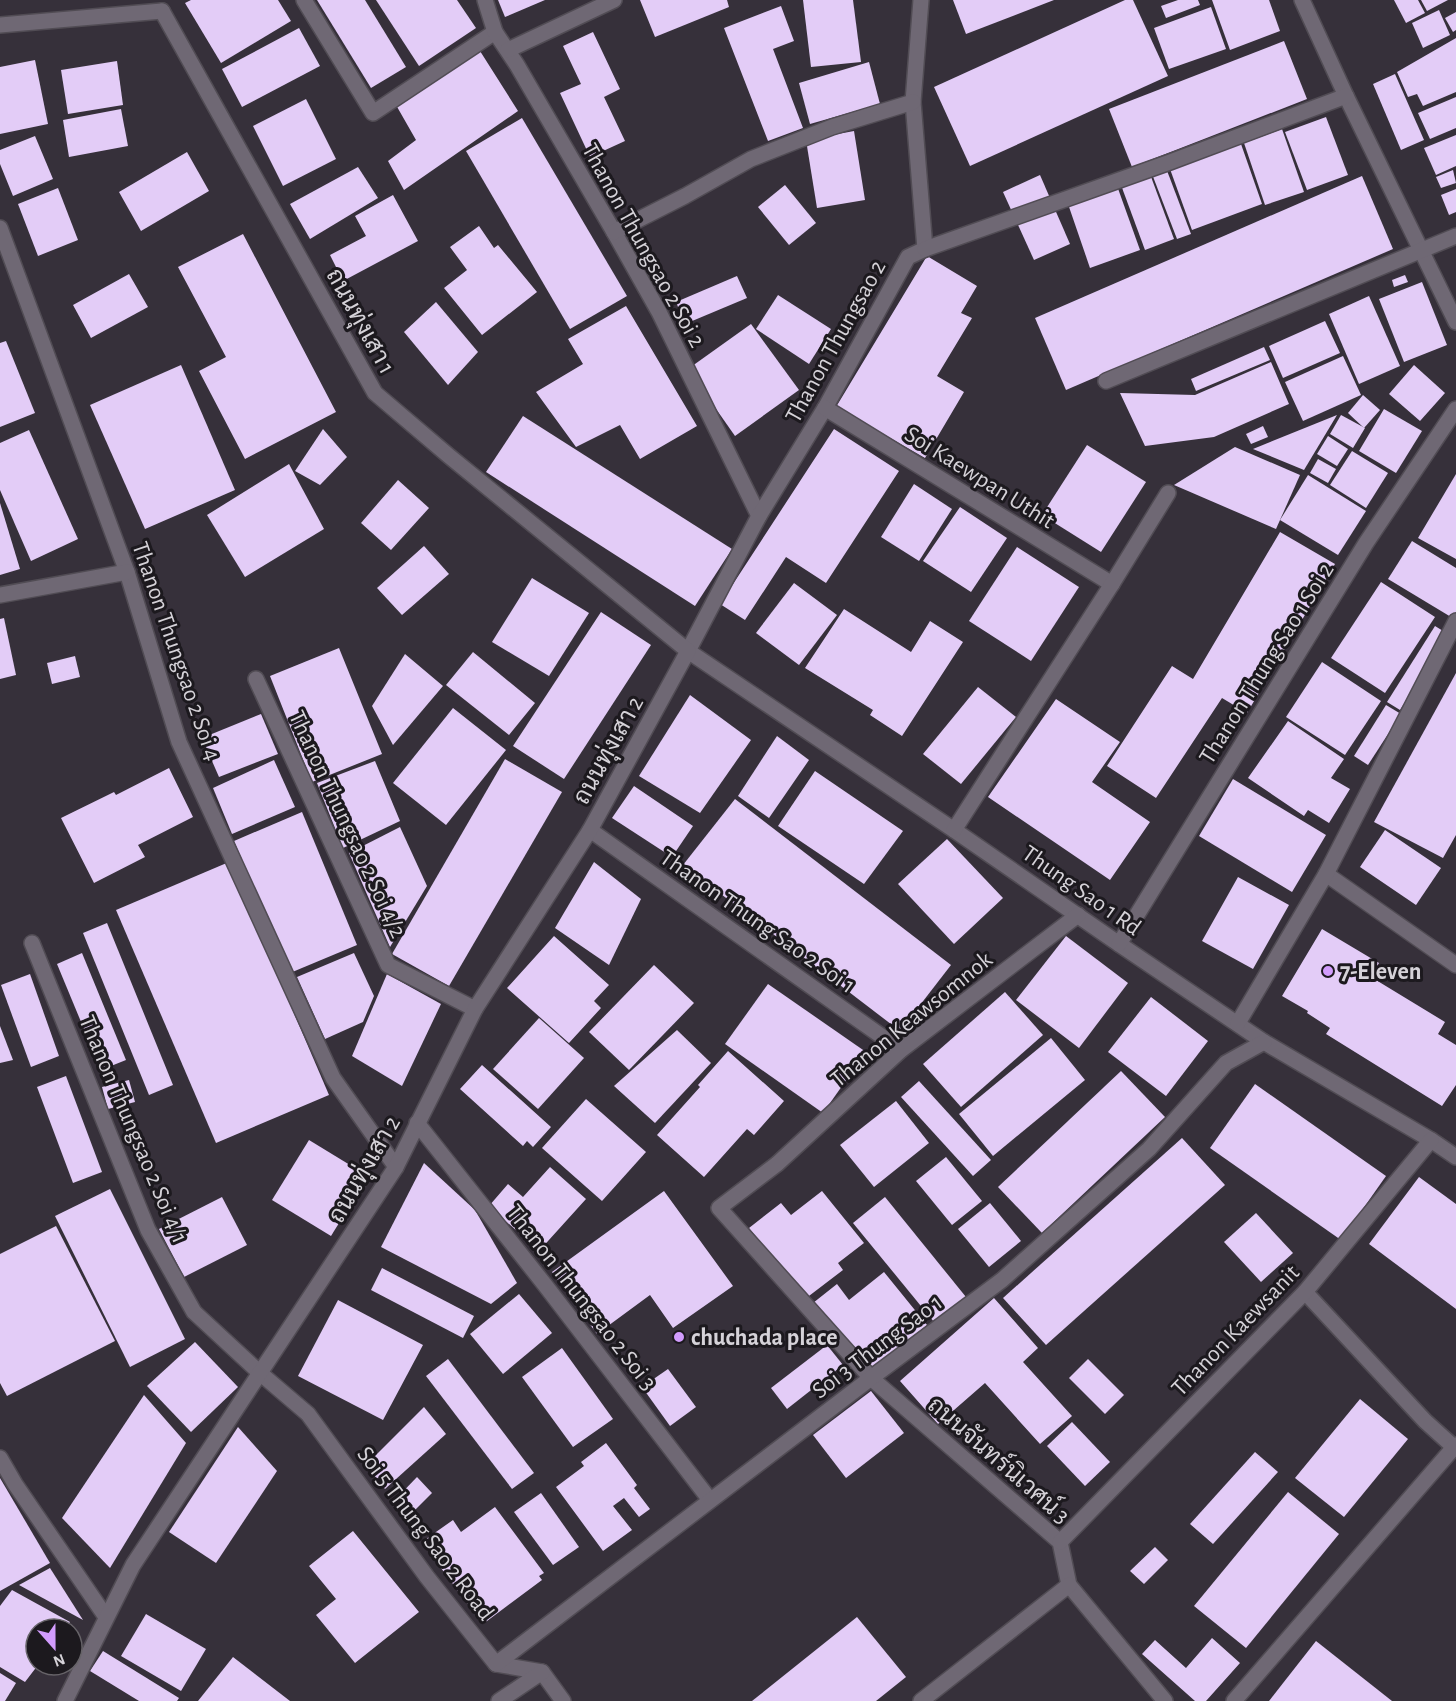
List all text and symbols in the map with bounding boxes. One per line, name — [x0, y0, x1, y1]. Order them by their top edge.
street label: Thanon Thungsao 2 Soi 2 — [577, 139, 709, 352]
street label: Thanon Thungsao 2 — [781, 256, 890, 427]
street label: ถนนทุ่งเสา 1 — [319, 263, 401, 380]
street label: Soi Kaewpan Uthit — [900, 422, 1059, 534]
street label: Thanon Thungsao 2 Soi 4 — [127, 539, 225, 764]
street label: Thanon Thung Sao 1 Soi 2 — [1195, 559, 1339, 768]
street label: ถนนทุ่งเสา 2 — [567, 691, 651, 810]
street label: Thanon Thungsao 2 Soi 4/2 — [284, 707, 410, 942]
street label: Thung Sao 1 Rd — [1018, 841, 1145, 940]
street label: Thanon Thung Sao 2 Soi 1 — [655, 845, 859, 998]
street label: Thanon Keawsomnok — [826, 947, 997, 1092]
place label: 7-Eleven — [1340, 960, 1421, 984]
marker: 7-Eleven — [1321, 964, 1335, 978]
street label: Thanon Thungsao 2 Soi 4/1 — [74, 1012, 192, 1247]
street label: ถนนทุ่งเสา 2 — [322, 1110, 408, 1229]
street label: Thanon Thungsao 2 Soi 3 — [502, 1200, 661, 1395]
street label: Thanon Kaewsanit — [1167, 1260, 1304, 1401]
street label: Soi 3 Thung Sao 1 — [808, 1290, 947, 1403]
place label: chuchada place — [691, 1326, 838, 1350]
marker: chuchada place — [672, 1330, 686, 1344]
street label: ถนนจันทร์นิเวศน์ 3 — [923, 1389, 1077, 1529]
street label: Soi 5 Thung Sao 2 Road — [352, 1442, 498, 1625]
north arrow — [24, 1617, 84, 1677]
text: N — [51, 1651, 67, 1670]

